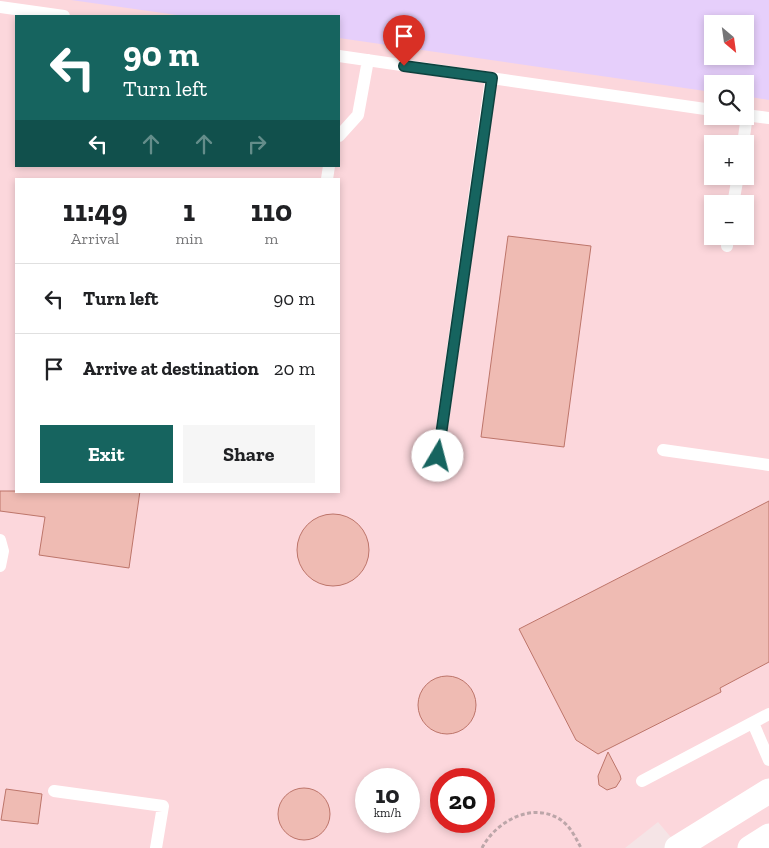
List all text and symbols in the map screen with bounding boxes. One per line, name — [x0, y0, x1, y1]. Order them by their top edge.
pin — [383, 15, 425, 66]
north arrow — [704, 15, 754, 65]
map controls — [704, 15, 754, 245]
icon: arrive — [390, 22, 418, 50]
text: 90 m — [123, 33, 199, 75]
icon: left — [40, 35, 105, 100]
text: Turn left — [123, 75, 207, 102]
button: search — [704, 75, 754, 125]
icon: left — [84, 130, 112, 158]
icon: ahead — [137, 130, 165, 158]
icon: ahead — [190, 130, 218, 158]
icon: right — [243, 130, 271, 158]
button: + — [704, 135, 754, 185]
text: 11:49 — [63, 193, 128, 229]
text: 1 — [183, 193, 195, 229]
text: 110 — [251, 193, 292, 229]
button: − — [704, 195, 754, 245]
text: Arrival — [71, 229, 119, 248]
text: min — [175, 229, 203, 248]
text: m — [265, 229, 278, 248]
icon: left — [40, 285, 68, 313]
text: Turn left — [83, 287, 158, 310]
text: 90 m — [273, 287, 315, 310]
icon: arrive — [40, 355, 68, 383]
text: Arrive at destination — [83, 357, 259, 380]
text: 20 m — [274, 357, 315, 380]
button: Exit — [40, 425, 173, 483]
button: Share — [183, 425, 315, 483]
position arrow — [411, 429, 463, 481]
speed limit sign: 20 — [430, 768, 495, 833]
text: 10 — [375, 779, 400, 809]
text: km/h — [374, 806, 401, 820]

